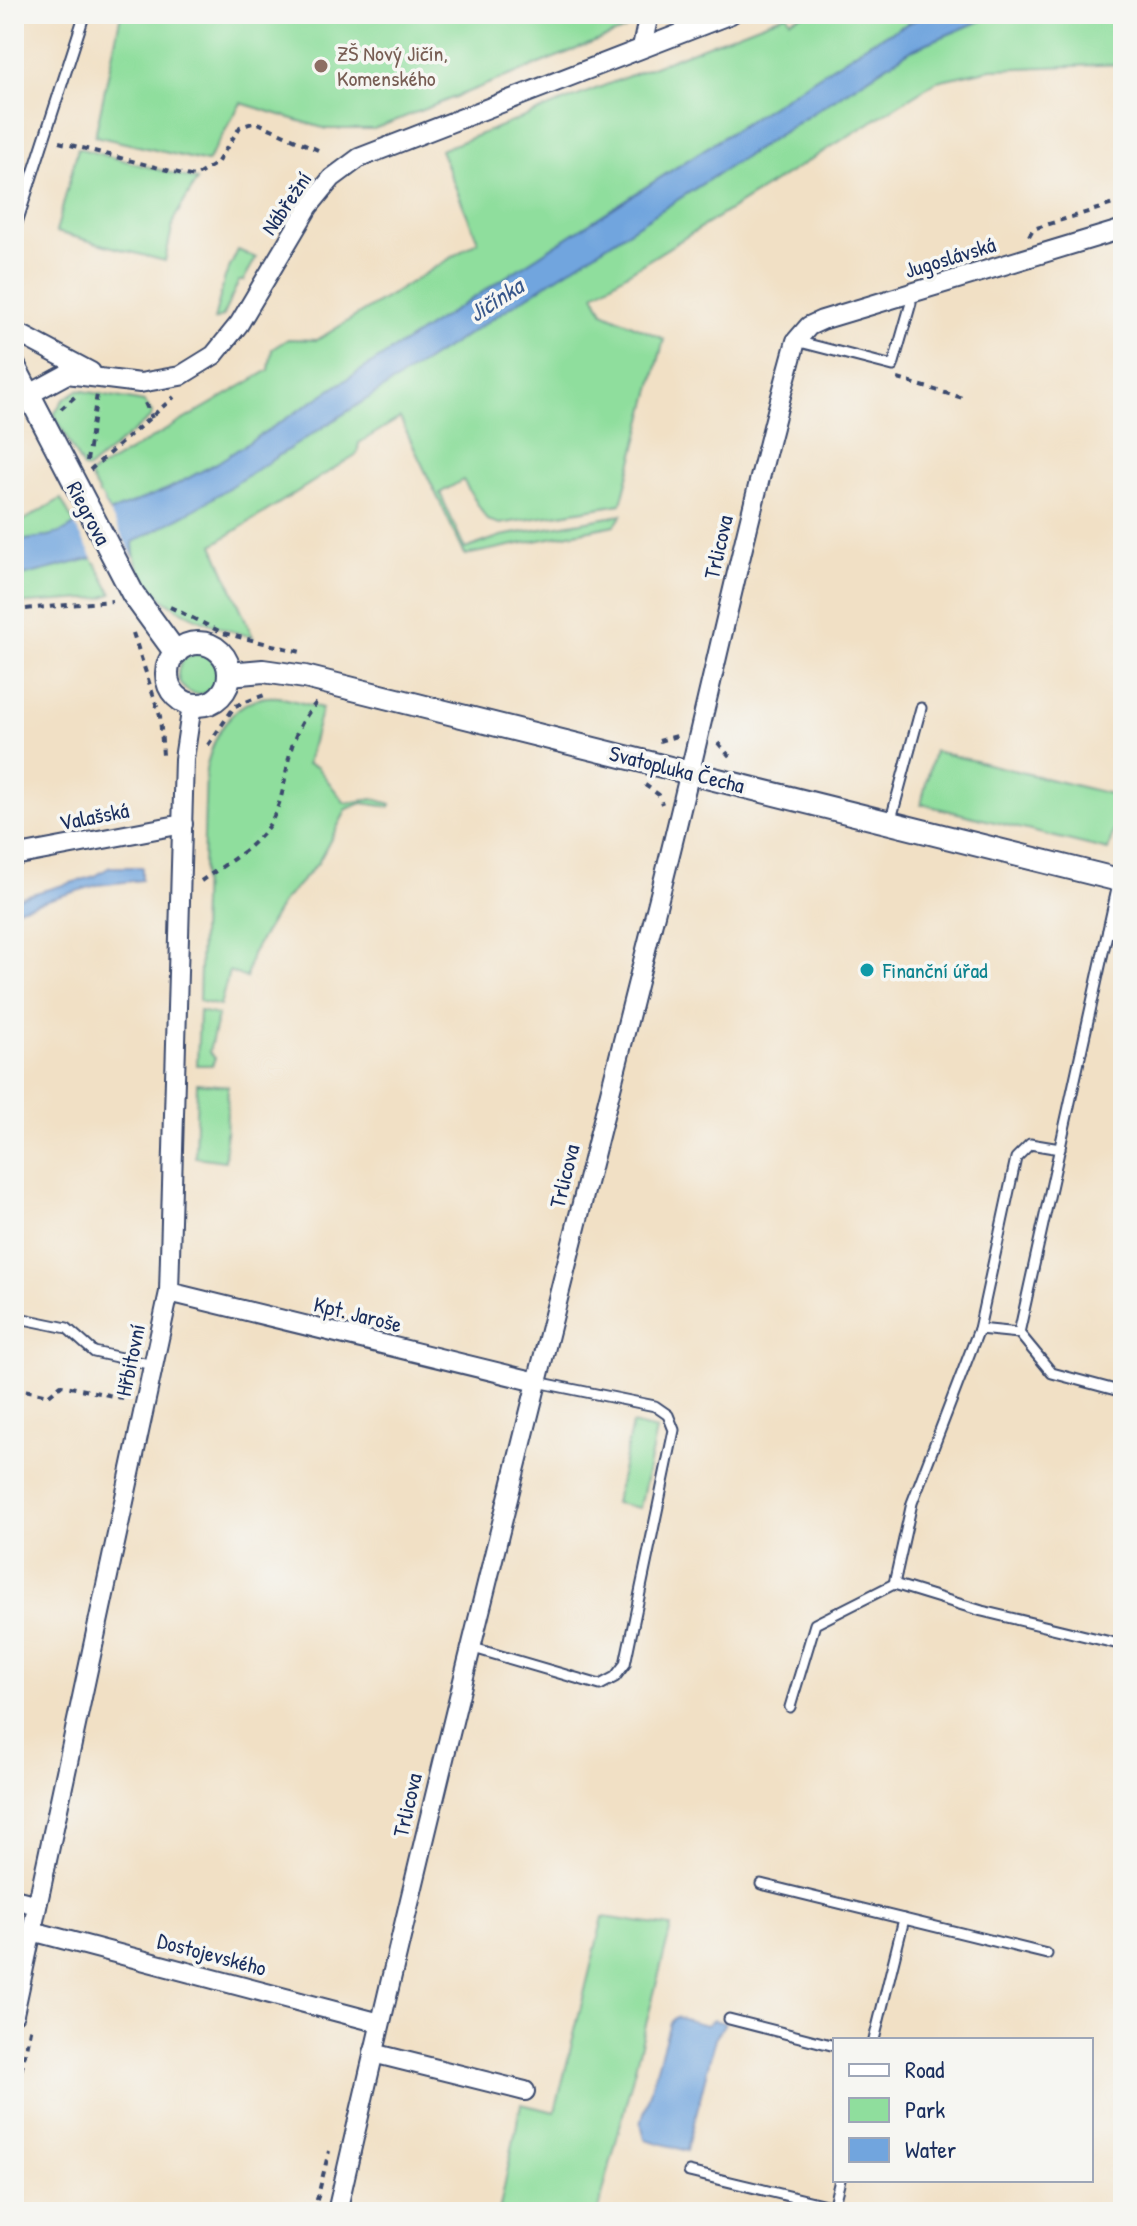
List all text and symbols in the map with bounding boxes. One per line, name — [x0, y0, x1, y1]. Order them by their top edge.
place label: ZŠ Nový Jičín, Komenského — [337, 38, 448, 93]
marker: ZŠ Nový Jičín, Komenského — [312, 57, 330, 75]
street label: Nábřežní — [254, 165, 318, 241]
street label: Jugoslávská — [901, 229, 999, 285]
water label: Jičínka — [462, 268, 531, 329]
street label: Riegrova — [60, 476, 118, 550]
street label: Trlicova — [696, 512, 740, 582]
street label: Svatopluka Čecha — [606, 738, 748, 800]
street label: Valašská — [57, 795, 132, 837]
place label: Finanční úřad — [882, 955, 988, 985]
marker: Finanční úřad — [858, 961, 876, 979]
street label: Trlicova — [542, 1141, 586, 1211]
street label: Kpt. Jaroše — [311, 1289, 405, 1339]
street label: Hřbitovní — [108, 1321, 152, 1399]
street label: Trlicova — [385, 1770, 429, 1840]
street label: Dostojevského — [154, 1925, 270, 1983]
legend — [833, 2038, 1093, 2182]
text: Road — [905, 2053, 944, 2085]
text: Park — [905, 2093, 945, 2125]
text: Water — [905, 2133, 956, 2165]

